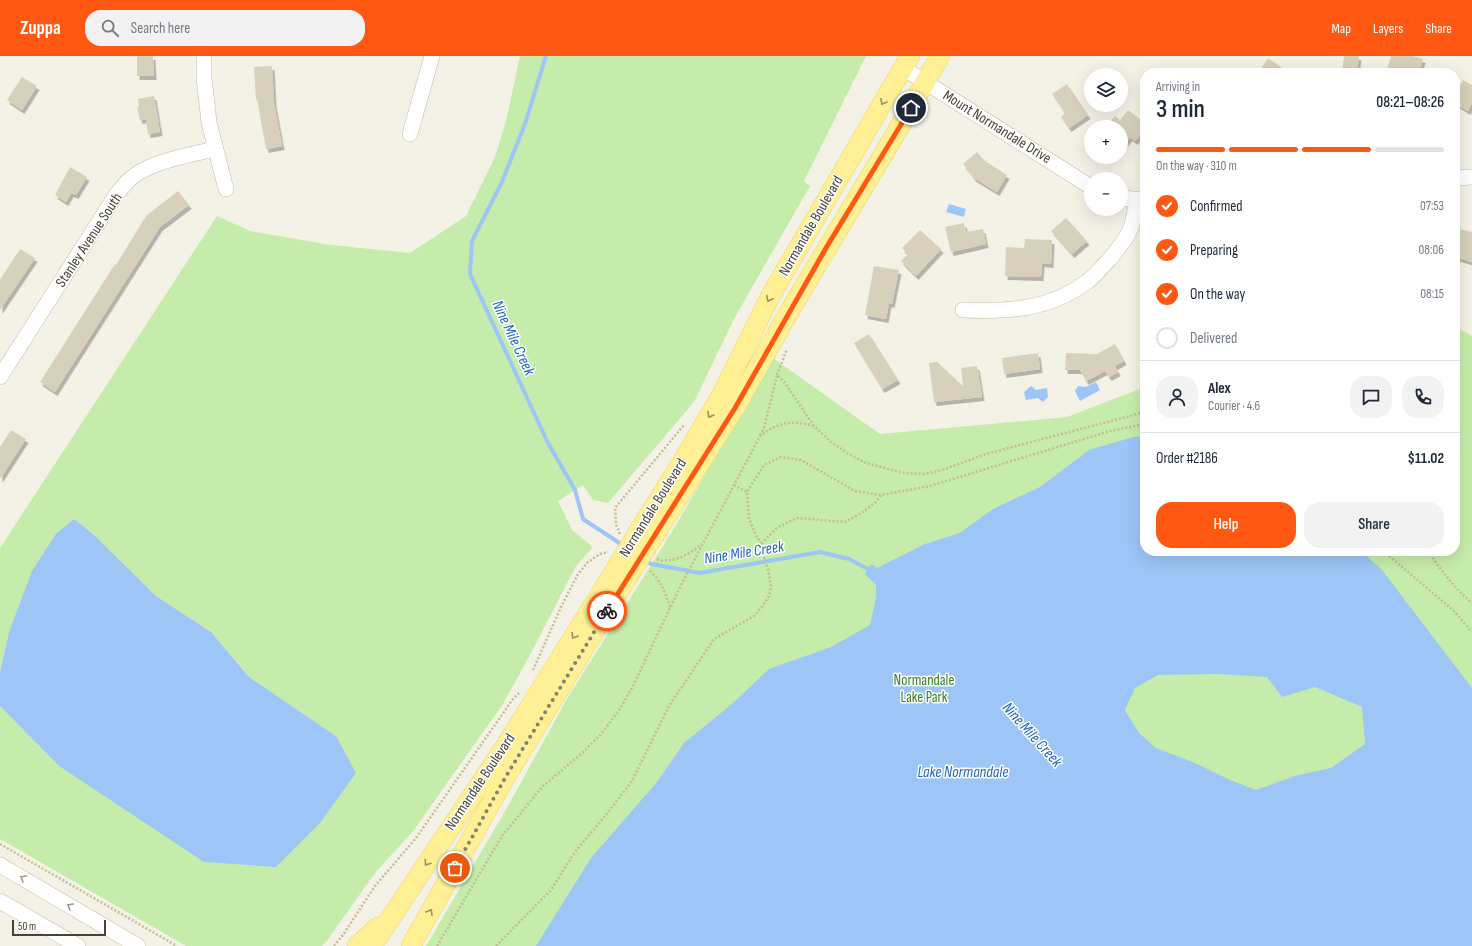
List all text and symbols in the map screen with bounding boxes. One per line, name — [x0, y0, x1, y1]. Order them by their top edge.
search box — [85, 10, 365, 46]
text: Zuppa — [20, 17, 61, 40]
icon: search — [99, 17, 121, 39]
text: Search here — [131, 19, 190, 38]
text: Map — [1331, 20, 1351, 37]
text: Layers — [1373, 20, 1403, 37]
text: Share — [1425, 20, 1452, 37]
map controls — [1084, 68, 1128, 216]
button: layers — [1084, 68, 1128, 112]
text: Arriving in — [1156, 79, 1200, 95]
street label: Mount Normandale Drive — [939, 86, 1055, 168]
pin — [894, 91, 928, 125]
text: 08:21–08:26 — [1376, 93, 1444, 112]
text: 3 min — [1156, 94, 1205, 125]
icon: home — [900, 97, 922, 119]
one-way arrow — [881, 98, 888, 105]
button: + — [1084, 120, 1128, 164]
text: On the way · 310 m — [1156, 158, 1237, 174]
street label: Normandale Boulevard — [775, 172, 847, 280]
button: − — [1084, 172, 1128, 216]
street label: Stanley Avenue South — [51, 189, 127, 291]
icon: check — [1156, 195, 1178, 217]
text: Confirmed — [1190, 197, 1243, 216]
text: 07:53 — [1420, 198, 1444, 214]
icon: check — [1156, 239, 1178, 261]
text: Preparing — [1190, 241, 1238, 260]
text: 08:06 — [1419, 242, 1444, 258]
icon: check — [1156, 283, 1178, 305]
text: On the way — [1190, 285, 1245, 304]
text: 08:15 — [1420, 286, 1444, 302]
one-way arrow — [766, 295, 774, 303]
water label: Nine Mile Creek — [487, 297, 539, 379]
text: Delivered — [1190, 329, 1237, 348]
button: person — [1156, 376, 1198, 418]
button: chat — [1350, 376, 1392, 418]
button: phone — [1402, 376, 1444, 418]
text: Alex — [1208, 379, 1231, 398]
text: Courier · 4.6 — [1208, 398, 1260, 414]
one-way arrow — [707, 411, 714, 418]
text: Order #2186 — [1156, 449, 1218, 468]
text: $11.02 — [1407, 449, 1444, 468]
street label: Normandale Boulevard — [615, 455, 691, 561]
button: Help — [1156, 502, 1296, 548]
button: Share — [1304, 502, 1444, 548]
water label: Nine Mile Creek — [703, 537, 786, 569]
courier — [587, 591, 627, 631]
icon: bike — [596, 600, 618, 622]
one-way arrow — [571, 632, 578, 639]
park label: Normandale Lake Park — [894, 671, 954, 707]
water label: Nine Mile Creek — [998, 699, 1067, 772]
street label: Normandale Boulevard — [441, 730, 519, 834]
water label: Lake Normandale — [918, 763, 1009, 782]
pin — [438, 851, 472, 885]
icon: bag — [444, 857, 466, 879]
one-way arrow — [424, 859, 432, 866]
one-way arrow — [20, 876, 27, 883]
one-way arrow — [67, 903, 74, 910]
one-way arrow — [425, 909, 432, 916]
scale bar — [12, 918, 106, 937]
text: 50 m — [18, 920, 36, 933]

